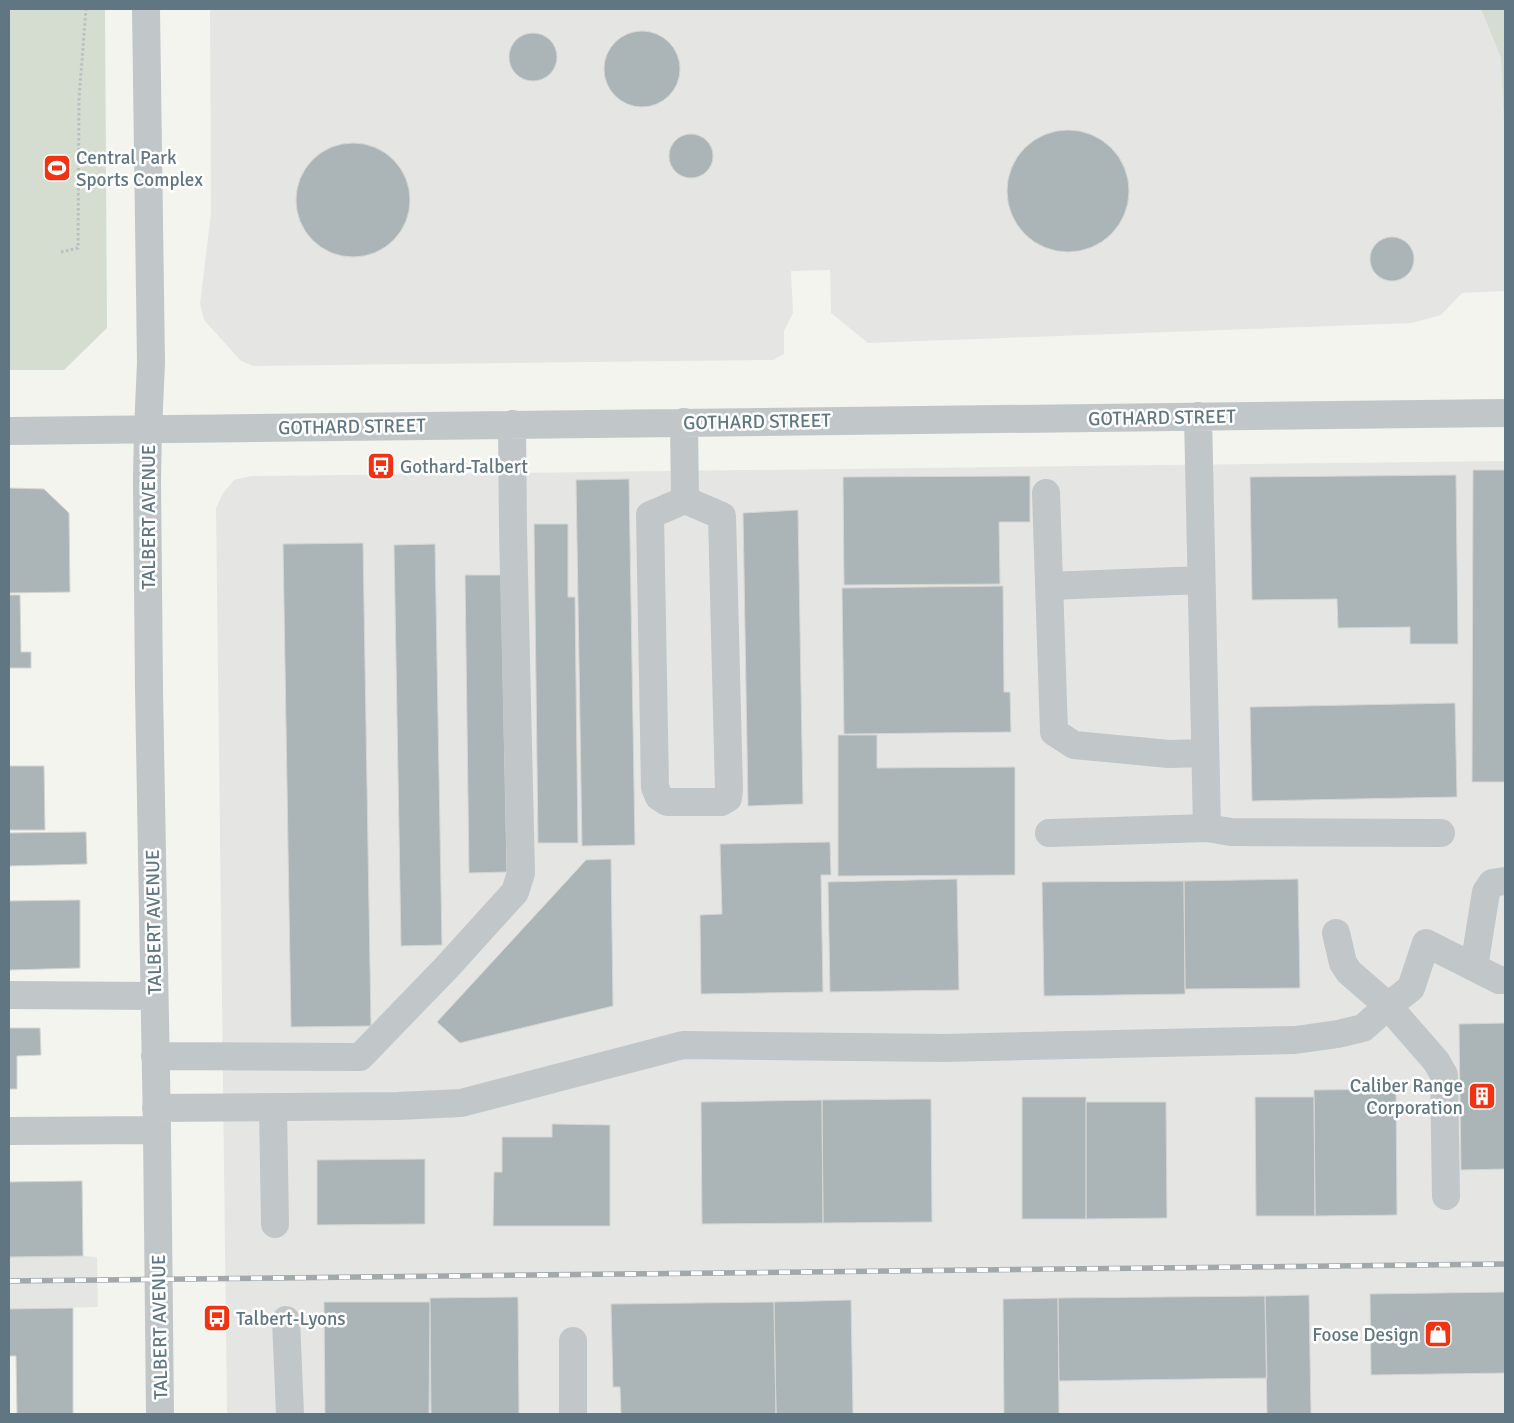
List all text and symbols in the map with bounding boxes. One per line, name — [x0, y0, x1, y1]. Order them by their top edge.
place label: Central Park Sports Complex — [76, 146, 203, 192]
sports icon: Central Park Sports Complex — [42, 153, 72, 183]
street label: GOTHARD STREET — [1088, 405, 1237, 431]
street label: GOTHARD STREET — [683, 409, 832, 435]
street label: GOTHARD STREET — [278, 414, 427, 440]
street label: TALBERT AVENUE — [137, 444, 161, 590]
bus stop icon: Gothard-Talbert — [366, 451, 396, 481]
place label: Gothard-Talbert — [400, 455, 528, 479]
street label: TALBERT AVENUE — [141, 849, 167, 995]
place label: Caliber Range Corporation — [1350, 1074, 1463, 1120]
building icon: Caliber Range Corporation — [1467, 1081, 1497, 1111]
street label: TALBERT AVENUE — [147, 1254, 173, 1400]
bus stop icon: Talbert-Lyons — [202, 1303, 232, 1333]
place label: Talbert-Lyons — [236, 1307, 346, 1331]
shop icon: Foose Design — [1423, 1319, 1453, 1349]
place label: Foose Design — [1312, 1323, 1419, 1347]

